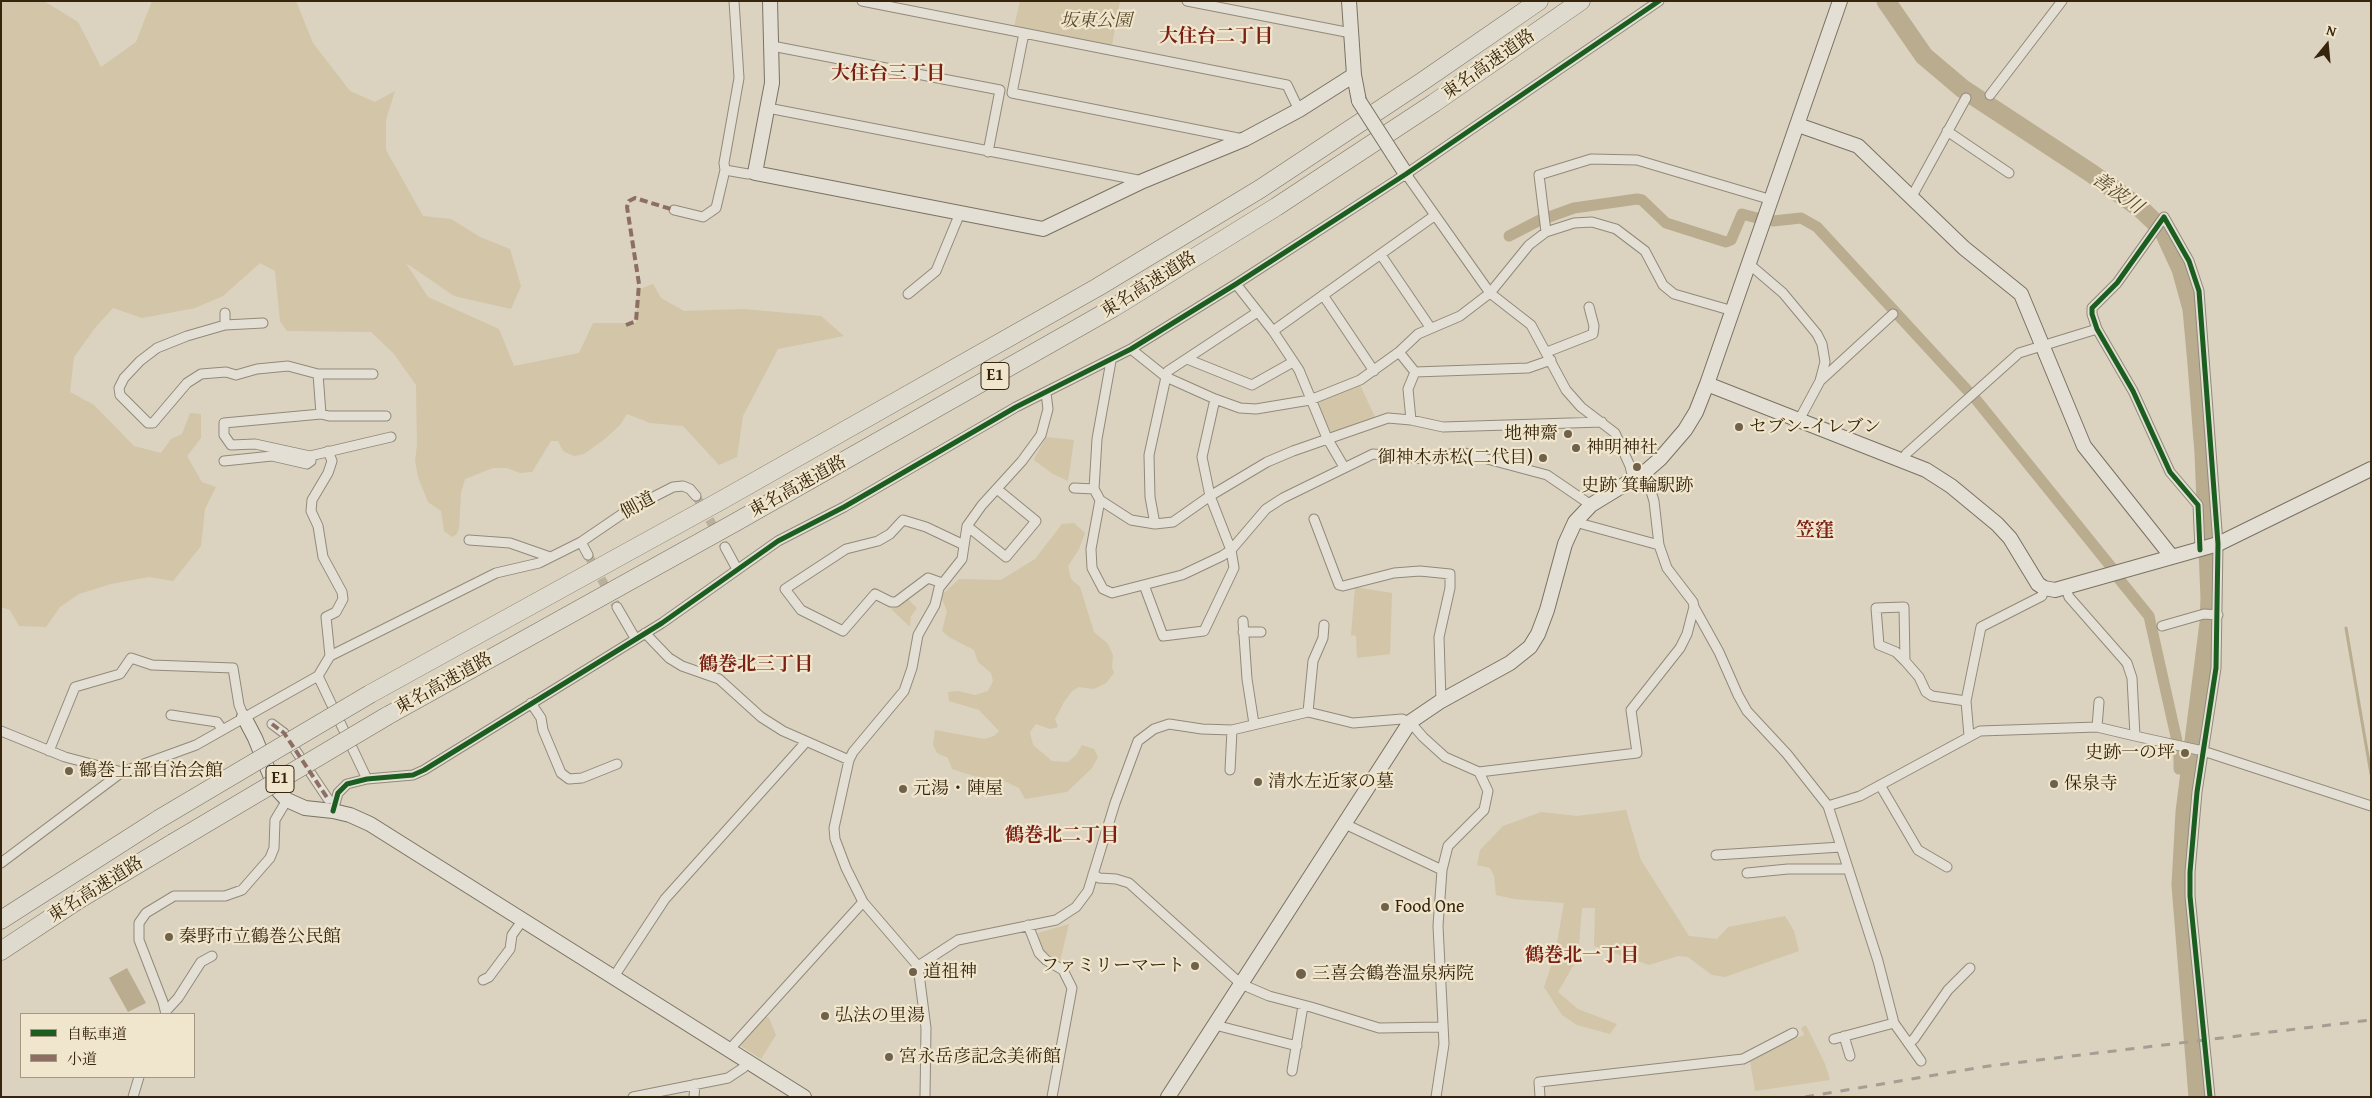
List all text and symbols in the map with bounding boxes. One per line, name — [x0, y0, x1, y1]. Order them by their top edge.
park label: 坂東公園 — [1060, 10, 1132, 32]
north arrow — [2302, 20, 2352, 70]
text: N — [2324, 20, 2339, 42]
street label: 東名高速道路 — [1439, 25, 1539, 105]
district label: 大住台二丁目 — [1159, 26, 1273, 48]
district label: 大住台三丁目 — [831, 63, 945, 85]
water label: 善波川 — [2087, 168, 2147, 220]
street label: 東名高速道路 — [1097, 247, 1201, 323]
road number: E1 — [981, 362, 1009, 390]
place label: セブン-イレブン — [1749, 416, 1881, 438]
marker: セブン-イレブン — [1733, 421, 1745, 433]
place label: 地神齋 — [1504, 423, 1558, 445]
marker: 地神齋 — [1562, 428, 1574, 440]
place label: 神明神社 — [1586, 437, 1658, 459]
marker: 神明神社 — [1570, 442, 1582, 454]
place label: 御神木赤松(二代目) — [1377, 447, 1533, 469]
street label: 東名高速道路 — [746, 451, 850, 523]
marker: 御神木赤松(二代目) — [1537, 452, 1549, 464]
marker: 史跡 箕輪駅跡 — [1631, 461, 1643, 473]
place label: 史跡 箕輪駅跡 — [1581, 475, 1693, 497]
street label: 側道 — [617, 488, 659, 524]
district label: 笠窪 — [1796, 520, 1834, 542]
street label: 東名高速道路 — [392, 648, 496, 720]
district label: 鶴巻北三丁目 — [699, 654, 813, 676]
place label: 史跡一の坪 — [2085, 742, 2175, 764]
marker: 史跡一の坪 — [2179, 747, 2191, 759]
place label: 鶴巻上部自治会館 — [79, 760, 223, 782]
marker: 鶴巻上部自治会館 — [63, 765, 75, 777]
road number: E1 — [266, 766, 294, 792]
place label: 清水左近家の墓 — [1268, 771, 1394, 793]
place label: 保泉寺 — [2064, 773, 2118, 795]
marker: 清水左近家の墓 — [1252, 776, 1264, 788]
place label: 元湯・陣屋 — [913, 778, 1003, 800]
marker: 保泉寺 — [2048, 778, 2060, 790]
marker: 元湯・陣屋 — [897, 783, 909, 795]
district label: 鶴巻北二丁目 — [1005, 825, 1119, 847]
street label: 東名高速道路 — [44, 852, 148, 928]
place label: Food One — [1395, 896, 1465, 918]
marker: Food One — [1379, 901, 1391, 913]
place label: 秦野市立鶴巻公民館 — [179, 926, 341, 948]
marker: 秦野市立鶴巻公民館 — [163, 931, 175, 943]
district label: 鶴巻北一丁目 — [1525, 945, 1639, 967]
place label: ファミリーマート — [1041, 955, 1185, 977]
marker: ファミリーマート — [1189, 960, 1201, 972]
place label: 道祖神 — [923, 961, 977, 983]
place label: 三喜会鶴巻温泉病院 — [1312, 963, 1474, 985]
marker: 道祖神 — [907, 966, 919, 978]
marker: 三喜会鶴巻温泉病院 — [1294, 967, 1308, 981]
place label: 弘法の里湯 — [835, 1005, 925, 1027]
marker: 弘法の里湯 — [819, 1010, 831, 1022]
legend — [20, 1013, 195, 1078]
text: 自転車道 — [67, 1023, 127, 1044]
place label: 宮永岳彦記念美術館 — [899, 1046, 1061, 1068]
text: 小道 — [67, 1048, 97, 1069]
marker: 宮永岳彦記念美術館 — [883, 1051, 895, 1063]

